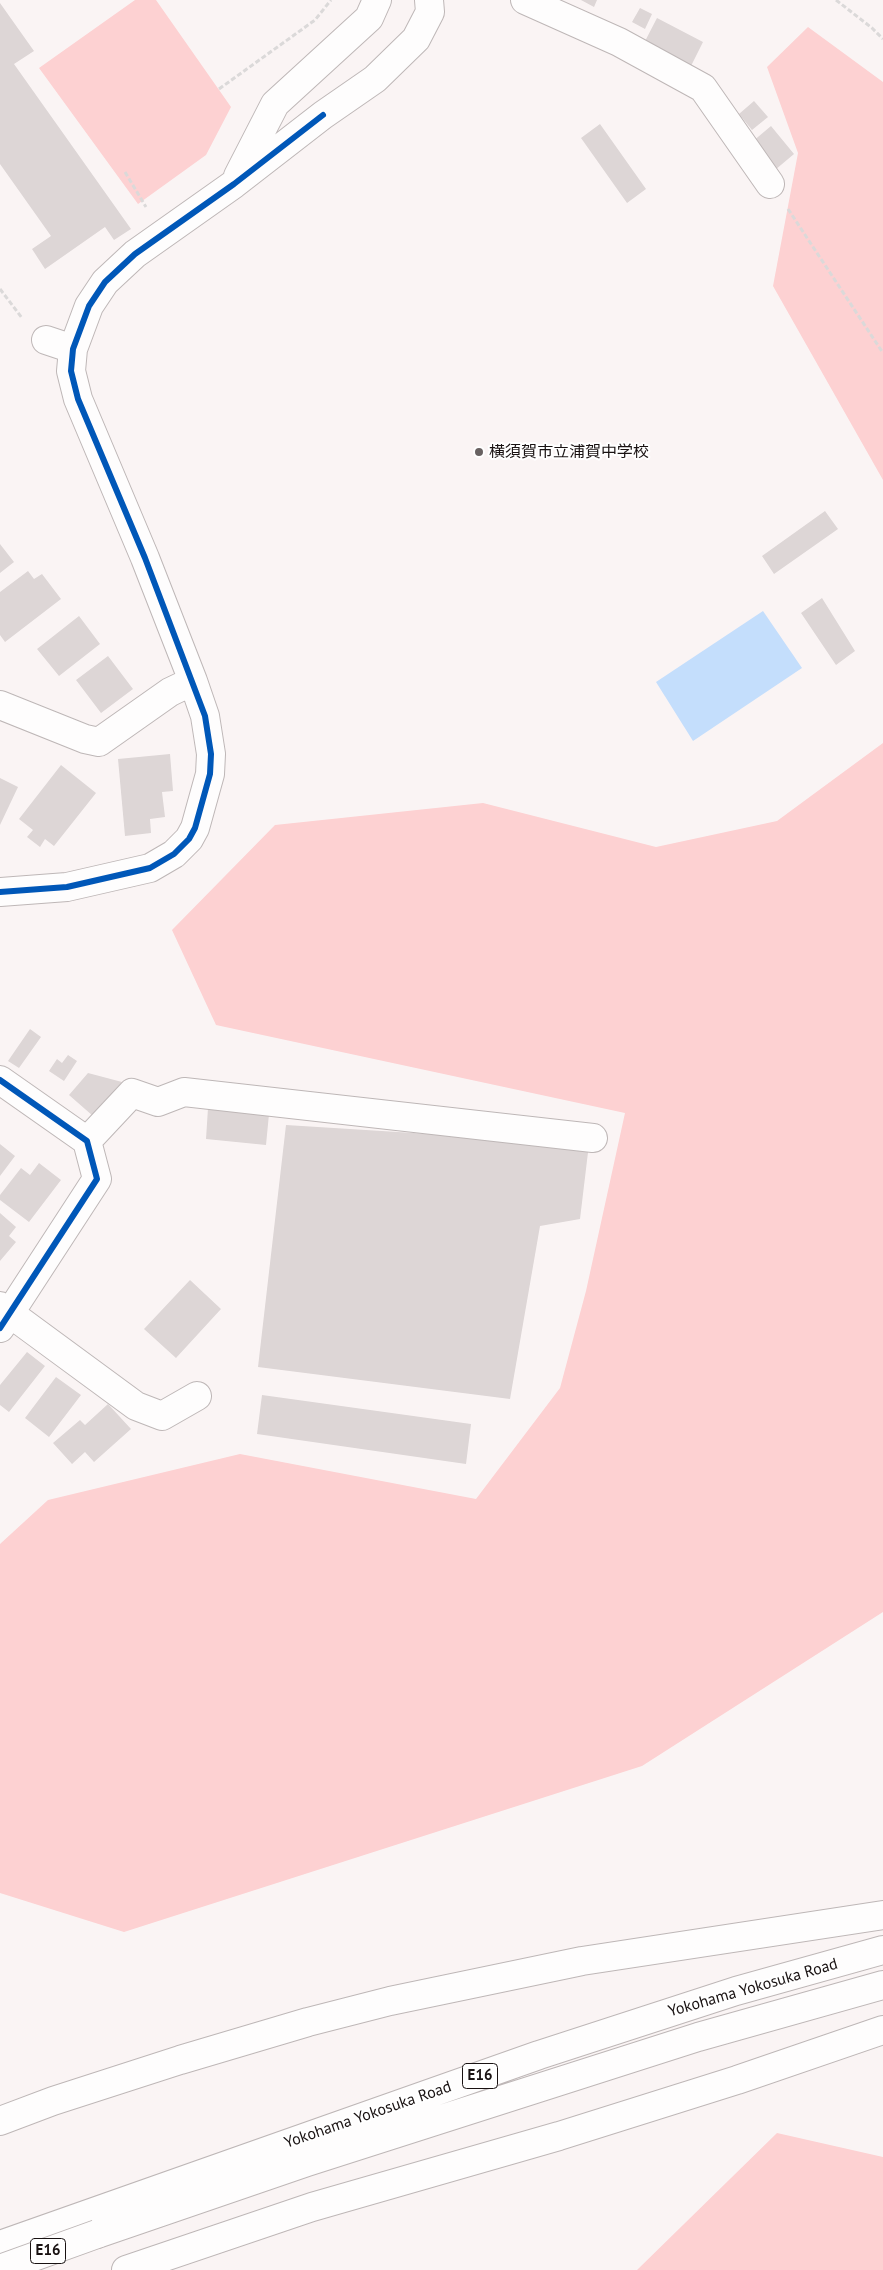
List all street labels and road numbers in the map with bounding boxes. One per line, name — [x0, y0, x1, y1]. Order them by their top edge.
street label: Yokohama Yokosuka Road — [666, 1955, 840, 2021]
road number: E16 — [462, 2064, 498, 2088]
street label: Yokohama Yokosuka Road — [282, 2077, 454, 2153]
road number: E16 — [30, 2238, 66, 2264]

